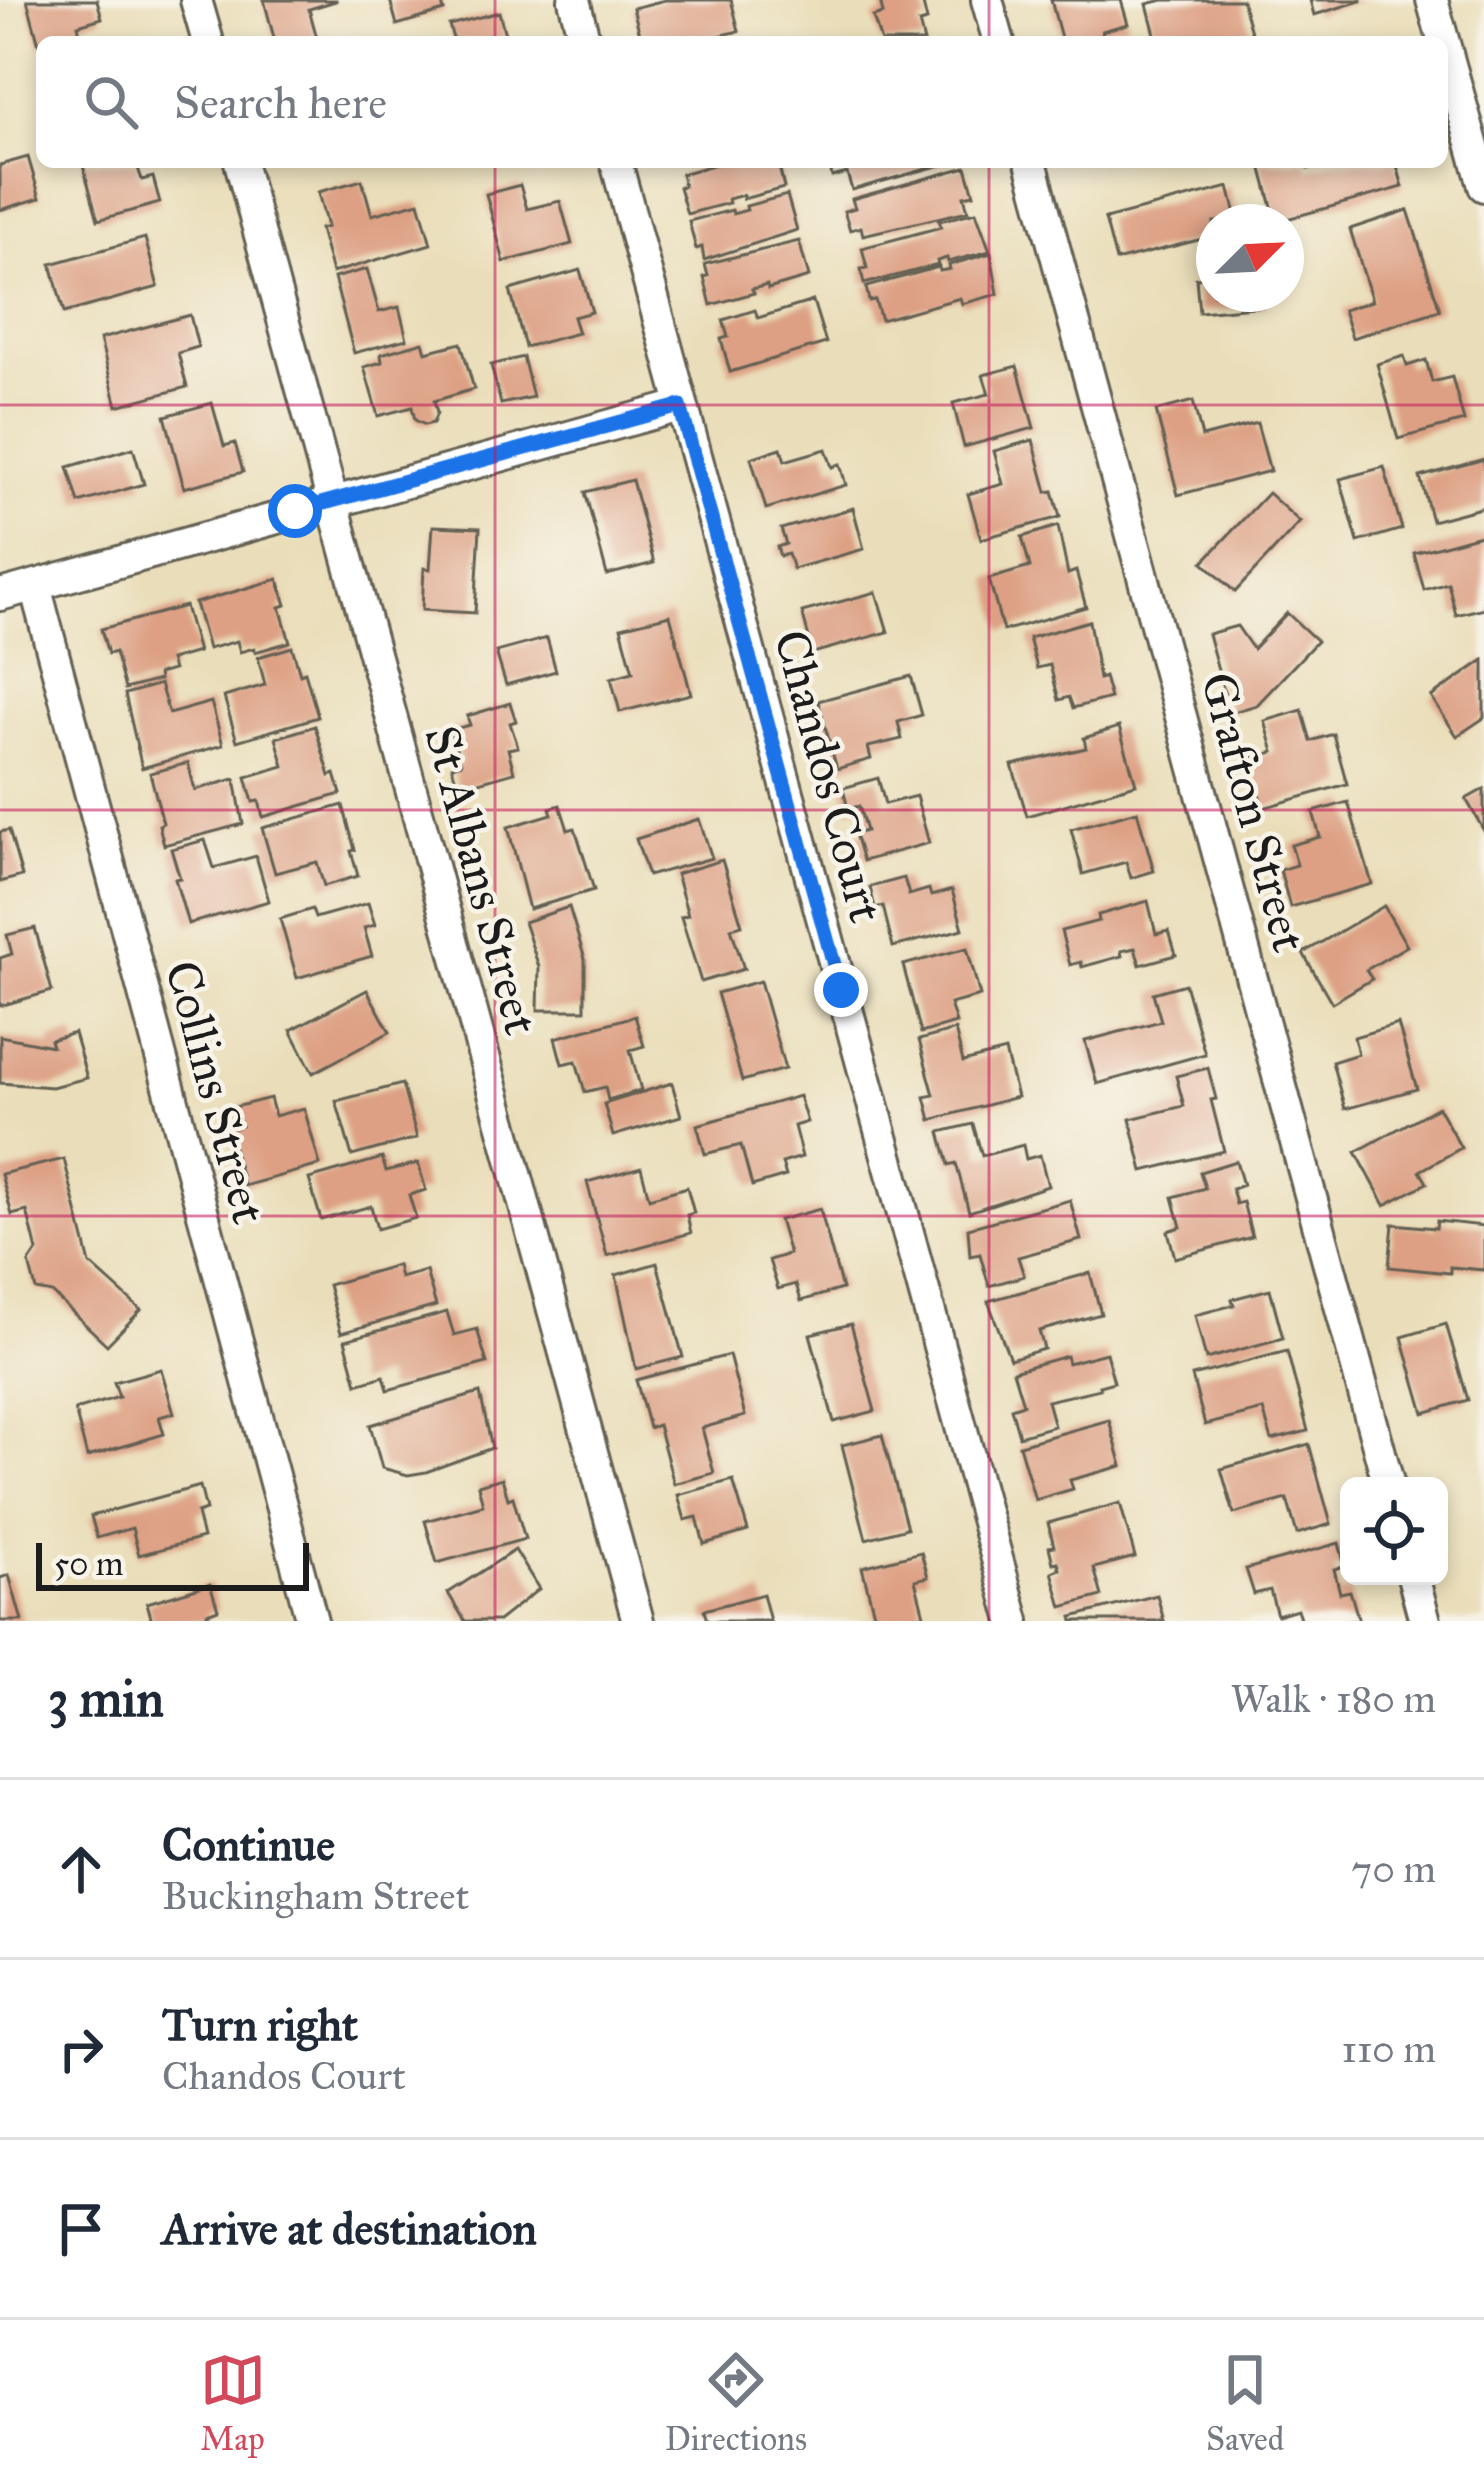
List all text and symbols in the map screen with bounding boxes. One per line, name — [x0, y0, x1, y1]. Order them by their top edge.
search box — [36, 36, 1448, 168]
icon: search — [78, 69, 144, 135]
text: Search here — [174, 75, 387, 130]
north arrow — [1196, 204, 1304, 312]
route start — [268, 484, 322, 538]
street label: Chandos Court — [762, 623, 896, 929]
street label: Grafton Street — [1188, 666, 1320, 958]
street label: St Albans Street — [412, 719, 552, 1041]
street label: Collins Street — [153, 954, 279, 1230]
route end — [814, 963, 868, 1017]
map controls — [1340, 1477, 1448, 1585]
button: locate — [1340, 1477, 1448, 1585]
scale bar — [36, 1537, 309, 1590]
text: 50 m — [54, 1544, 123, 1584]
text: 3 min — [48, 1668, 164, 1730]
text: Walk · 180 m — [1230, 1675, 1436, 1723]
text: Continue — [162, 1817, 335, 1872]
icon: ahead — [48, 1836, 114, 1902]
text: 70 m — [1351, 1845, 1436, 1893]
text: Buckingham Street — [162, 1872, 469, 1920]
text: Turn right — [162, 1997, 358, 2052]
icon: right — [48, 2016, 114, 2082]
text: 110 m — [1341, 2025, 1436, 2073]
text: Chandos Court — [162, 2052, 406, 2100]
icon: arrive — [48, 2196, 114, 2262]
text: Arrive at destination — [162, 2201, 537, 2256]
tab: Map — [200, 2347, 266, 2459]
tab: Directions — [665, 2347, 807, 2459]
tab: Saved — [1206, 2347, 1284, 2459]

